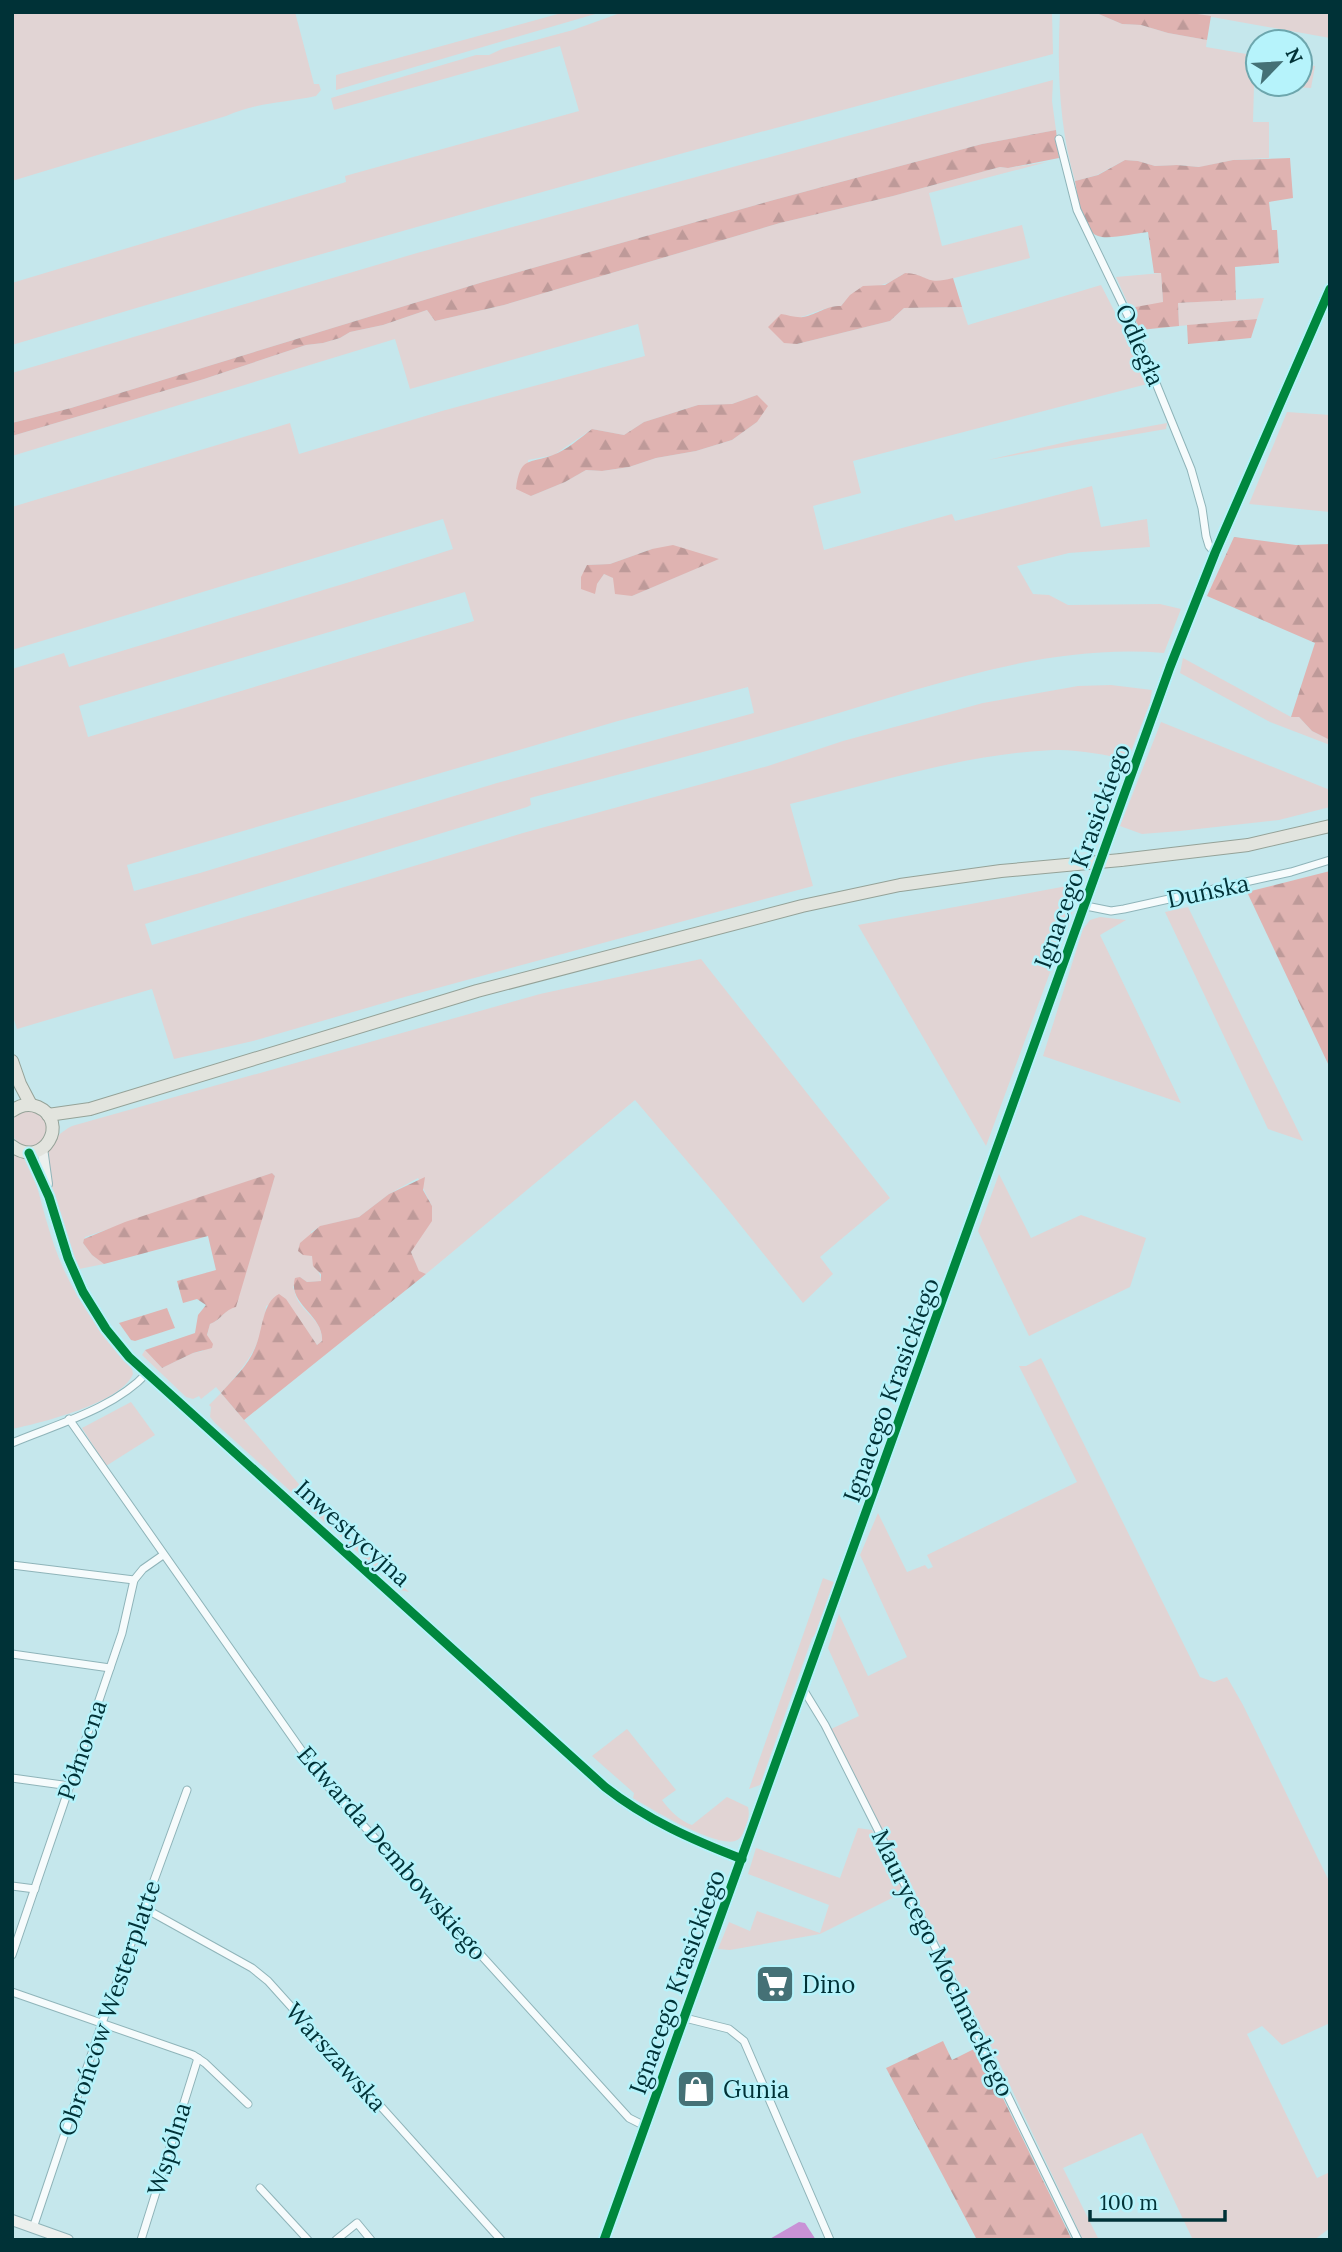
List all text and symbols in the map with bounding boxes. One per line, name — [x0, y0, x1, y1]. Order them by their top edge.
north arrow — [1244, 28, 1314, 98]
text: N — [1280, 44, 1309, 68]
street label: Odległa — [1108, 299, 1172, 391]
street label: Ignacego Krasickiego — [1027, 740, 1137, 972]
street label: Duńska — [1164, 867, 1252, 915]
street label: Ignacego Krasickiego — [836, 1274, 946, 1506]
street label: Inwestycyjna — [289, 1473, 417, 1593]
street label: Północna — [50, 1696, 114, 1804]
street label: Edwarda Dembowskiego — [290, 1739, 494, 1967]
street label: Maurycego Mochnackiego — [865, 1824, 1021, 2102]
street label: Ignacego Krasickiego — [622, 1866, 732, 2098]
street label: Obrońców Westerplatte — [51, 1876, 167, 2140]
supermarket icon: Dino — [754, 1963, 796, 2005]
place label: Dino — [802, 1969, 855, 2000]
street label: Warszawska — [279, 1996, 393, 2118]
shop icon: Gunia — [675, 2068, 717, 2110]
place label: Gunia — [723, 2074, 789, 2105]
street label: Wspólna — [140, 2099, 198, 2199]
scale bar — [1090, 2178, 1225, 2222]
text: 100 m — [1100, 2189, 1158, 2216]

